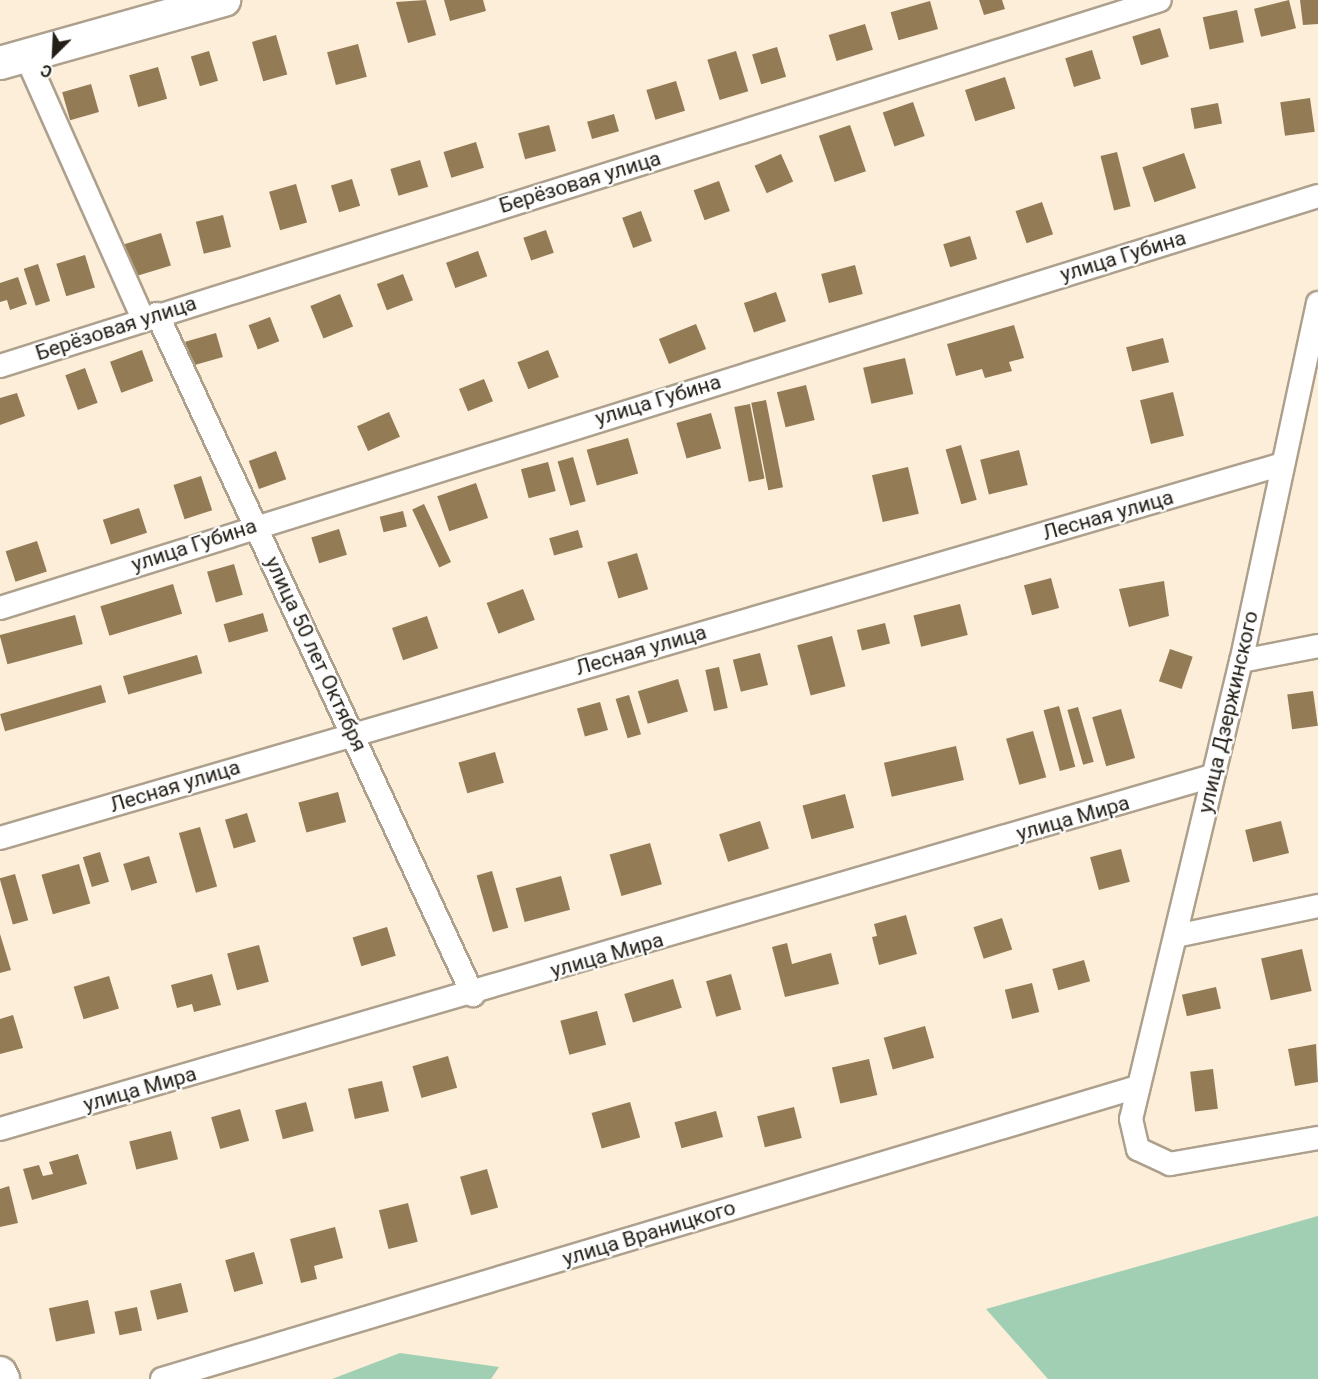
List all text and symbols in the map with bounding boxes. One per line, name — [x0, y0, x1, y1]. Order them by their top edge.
north arrow — [24, 24, 84, 84]
text: С — [38, 60, 55, 82]
street label: Берёзовая улица — [496, 145, 664, 219]
street label: улица Губина — [1057, 225, 1189, 287]
street label: Берёзовая улица — [32, 290, 200, 366]
street label: улица Губина — [592, 369, 724, 431]
street label: Лесная улица — [1040, 484, 1176, 546]
street label: улица Губина — [128, 513, 260, 577]
street label: улица 50 лет Октября — [260, 552, 372, 756]
street label: улица Дзержинского — [1192, 608, 1264, 816]
street label: Лесная улица — [573, 619, 709, 681]
street label: Лесная улица — [107, 754, 243, 818]
street label: улица Мира — [1014, 790, 1132, 846]
street label: улица Мира — [548, 927, 666, 983]
street label: улица Мира — [81, 1061, 199, 1117]
street label: улица Враницкого — [559, 1195, 739, 1271]

